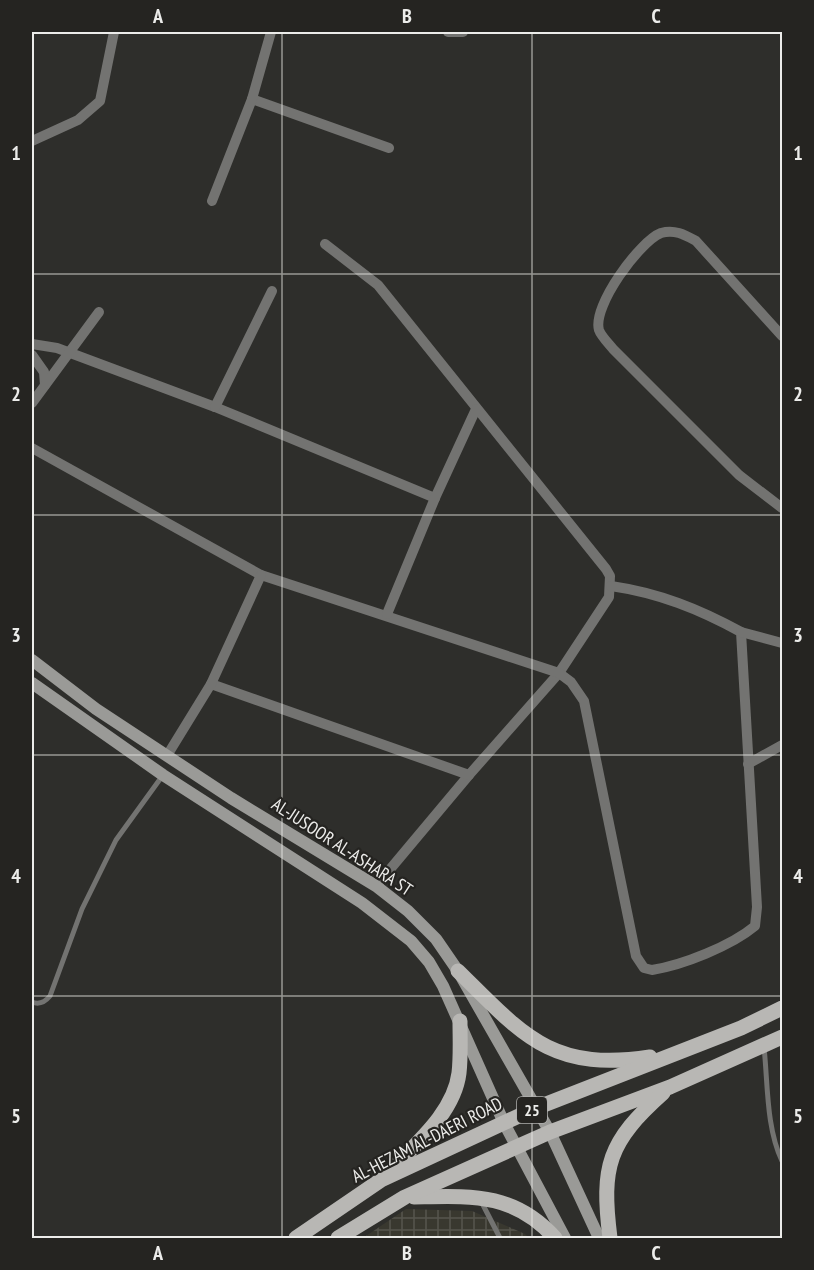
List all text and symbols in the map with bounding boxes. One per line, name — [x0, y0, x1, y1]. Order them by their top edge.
text: A — [152, 3, 164, 29]
text: B — [402, 3, 412, 29]
text: C — [651, 3, 661, 29]
text: 1 — [11, 140, 21, 166]
text: 1 — [793, 140, 803, 166]
text: 2 — [11, 381, 21, 407]
text: 2 — [793, 381, 803, 407]
text: 3 — [11, 622, 21, 648]
text: 3 — [793, 622, 803, 648]
street label: AL-JUSOOR AL-ASHARA ST — [267, 792, 417, 901]
text: 4 — [11, 863, 21, 889]
text: 4 — [793, 863, 803, 889]
street label: AL-HEZAM AL-DAERI ROAD — [348, 1092, 506, 1188]
road number: 25 — [517, 1097, 547, 1123]
text: 5 — [11, 1103, 21, 1129]
text: 5 — [793, 1103, 803, 1129]
text: A — [152, 1240, 164, 1266]
text: B — [402, 1240, 412, 1266]
text: C — [651, 1240, 661, 1266]

